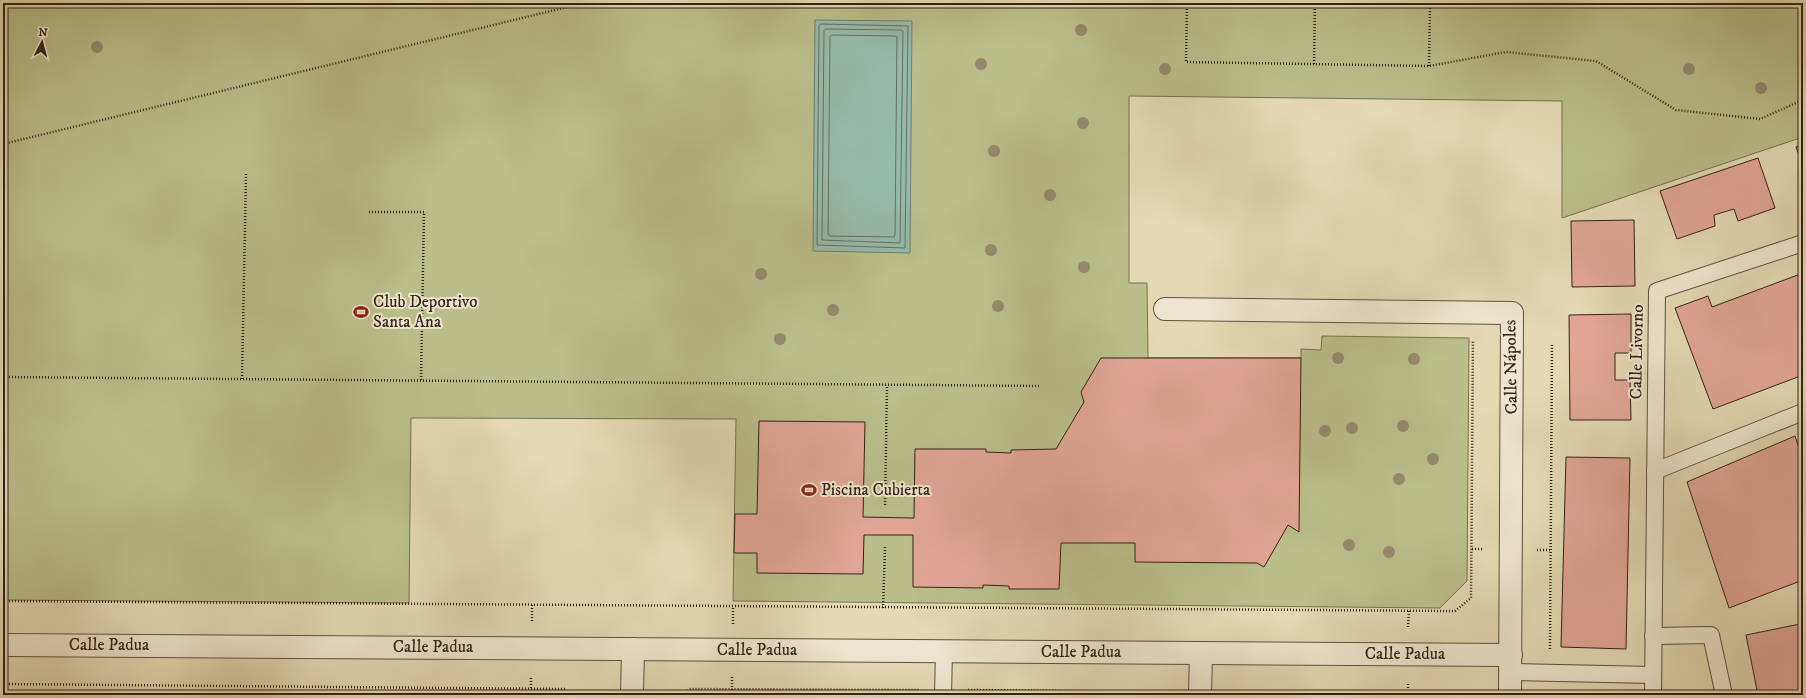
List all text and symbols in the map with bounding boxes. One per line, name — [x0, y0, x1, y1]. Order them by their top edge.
north arrow — [22, 22, 62, 62]
text: N — [38, 26, 48, 40]
place label: Club Deportivo Santa Ana — [373, 291, 477, 333]
sports icon: Club Deportivo Santa Ana — [352, 303, 370, 321]
street label: Calle Livorno — [1625, 304, 1649, 400]
street label: Calle Nápoles — [1499, 319, 1523, 415]
place label: Piscina Cubierta — [821, 479, 931, 501]
sports icon: Piscina Cubierta — [800, 481, 818, 499]
street label: Calle Padua — [69, 634, 150, 656]
street label: Calle Padua — [393, 636, 474, 658]
street label: Calle Padua — [717, 639, 798, 661]
street label: Calle Padua — [1041, 641, 1122, 663]
street label: Calle Padua — [1365, 643, 1446, 665]

